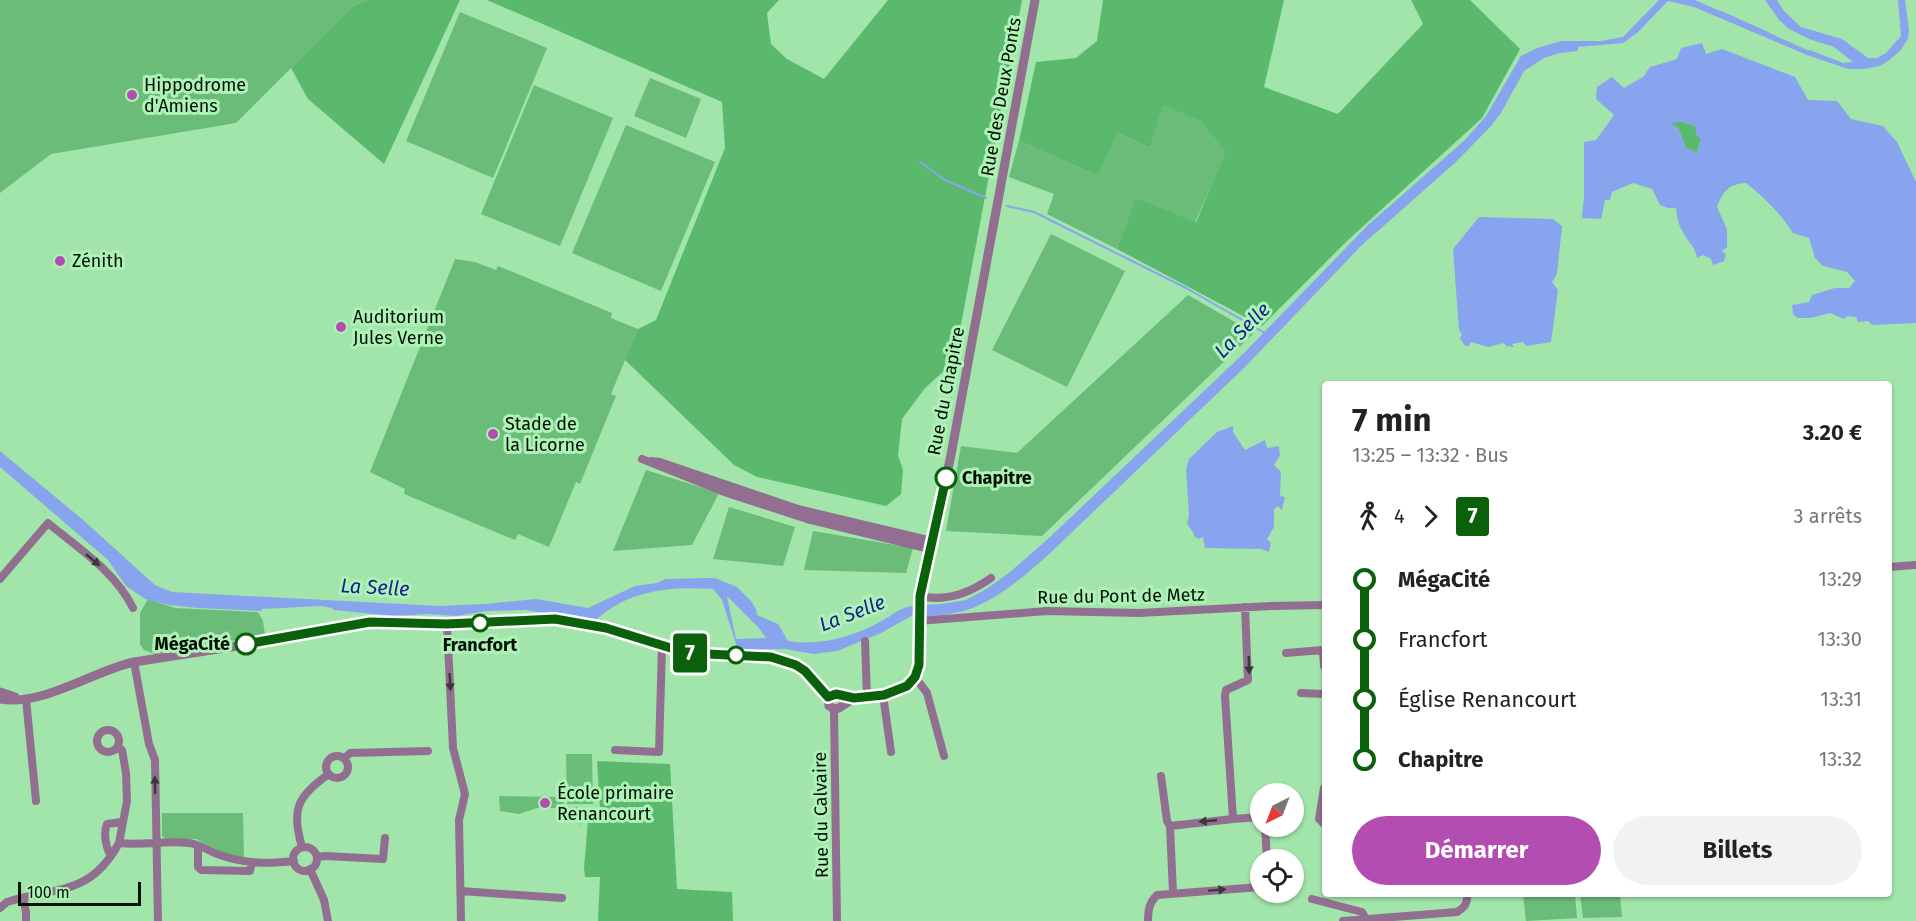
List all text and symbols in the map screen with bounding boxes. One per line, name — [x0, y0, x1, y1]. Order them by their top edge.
street label: Rue des Deux Ponts — [976, 16, 1026, 178]
place label: Hippodrome d'Amiens — [144, 74, 246, 117]
marker: Hippodrome d'Amiens — [125, 88, 139, 102]
place label: Zénith — [72, 250, 123, 272]
marker: Zénith — [53, 254, 67, 268]
water label: La Selle — [1209, 297, 1275, 363]
place label: Auditorium Jules Verne — [353, 306, 444, 349]
marker: Auditorium Jules Verne — [334, 320, 348, 334]
street label: Rue du Chapitre — [923, 325, 969, 457]
text: 7 min — [1352, 400, 1432, 440]
place label: Stade de la Licorne — [505, 413, 585, 456]
text: 3.20 € — [1803, 419, 1862, 446]
marker: Stade de la Licorne — [486, 427, 500, 441]
text: 13:25 – 13:32 · Bus — [1352, 443, 1508, 467]
marker: Chapitre — [935, 467, 957, 489]
place label: Chapitre — [962, 467, 1032, 489]
icon: walk — [1352, 500, 1385, 533]
icon: forward — [1414, 500, 1447, 533]
text: 7 — [1468, 503, 1477, 529]
text: 4 — [1394, 504, 1405, 528]
text: 3 arrêts — [1794, 504, 1862, 528]
one-way arrow — [85, 554, 101, 567]
text: MégaCité — [1398, 566, 1490, 593]
text: 13:29 — [1818, 567, 1862, 591]
water label: La Selle — [340, 573, 410, 601]
street label: Rue du Pont de Metz — [1037, 584, 1205, 608]
water label: La Selle — [816, 589, 888, 637]
marker: Francfort — [471, 614, 489, 632]
text: Francfort — [1398, 626, 1488, 653]
text: 13:30 — [1817, 627, 1862, 651]
place label: MégaCité — [155, 633, 230, 655]
marker: MégaCité — [235, 633, 257, 655]
place label: Francfort — [443, 634, 518, 656]
line badge: 7 — [670, 634, 710, 672]
text: 7 — [685, 640, 695, 666]
unlabelled marker — [727, 646, 745, 664]
one-way arrow — [1244, 656, 1253, 675]
one-way arrow — [446, 673, 455, 692]
text: Église Renancourt — [1398, 686, 1576, 713]
text: 13:31 — [1820, 687, 1862, 711]
text: Chapitre — [1398, 746, 1483, 773]
text: 13:32 — [1819, 747, 1862, 771]
street label: Rue du Calvaire — [809, 752, 833, 878]
one-way arrow — [150, 776, 160, 795]
place label: École primaire Renancourt — [557, 781, 674, 825]
north arrow — [1250, 783, 1304, 837]
map controls — [1250, 783, 1304, 903]
marker: École primaire Renancourt — [538, 796, 552, 810]
button: Démarrer — [1352, 816, 1601, 885]
button: Billets — [1613, 816, 1862, 885]
one-way arrow — [1198, 817, 1217, 826]
button: locate — [1250, 849, 1304, 903]
scale bar — [18, 879, 141, 906]
text: 100 m — [27, 883, 70, 902]
one-way arrow — [1207, 885, 1226, 895]

